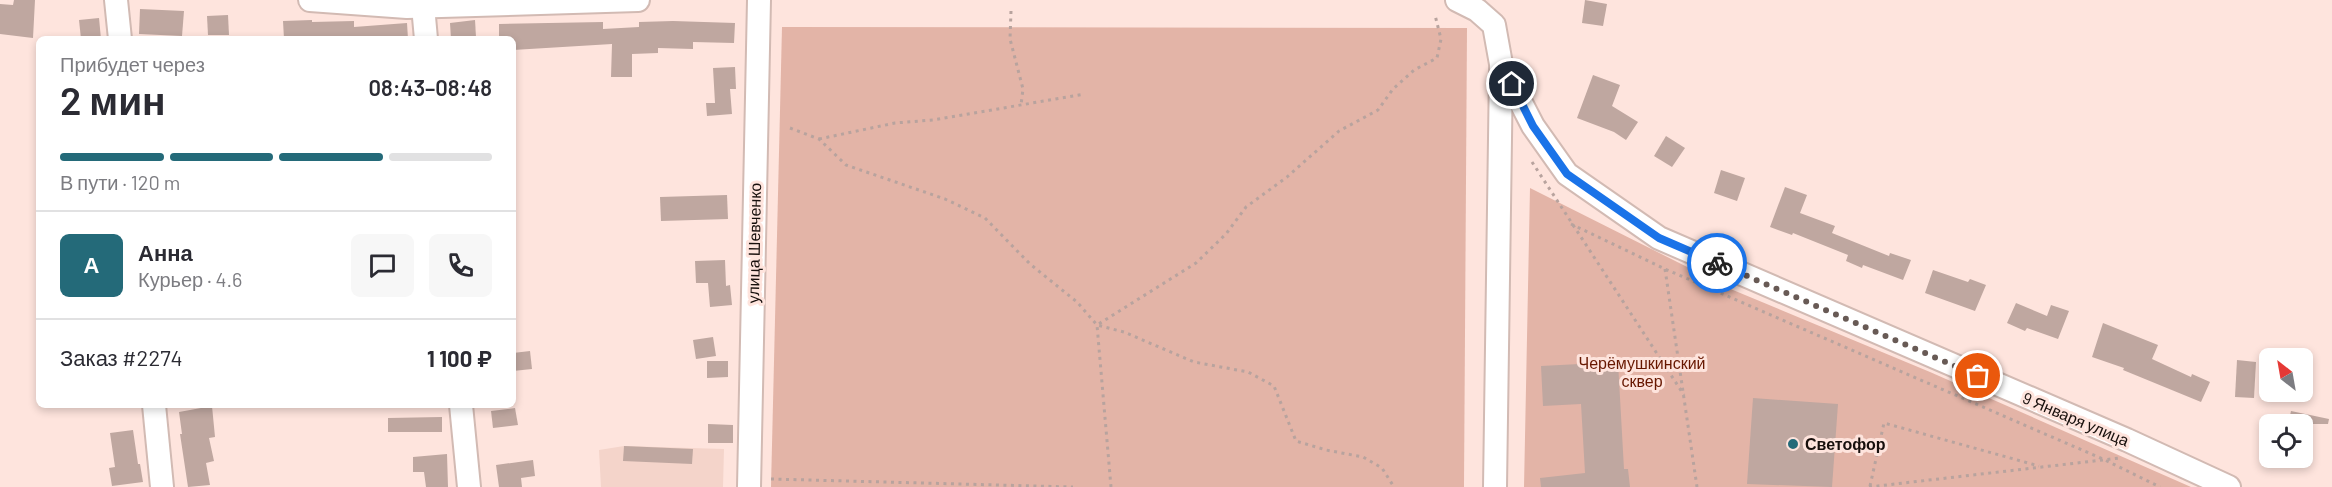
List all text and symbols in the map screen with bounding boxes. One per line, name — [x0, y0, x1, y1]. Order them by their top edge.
text: Прибудет через — [60, 52, 205, 76]
pin — [1486, 58, 1537, 109]
icon: home — [1495, 67, 1528, 100]
text: 08:43–08:48 — [369, 74, 492, 100]
text: 2 мин — [60, 76, 166, 123]
text: В пути · 120 m — [60, 170, 180, 194]
street label: улица Шевченко — [743, 182, 764, 303]
courier — [1687, 233, 1747, 293]
button: chat — [351, 234, 414, 297]
button: phone — [429, 234, 492, 297]
text: Анна — [138, 239, 193, 265]
icon: bike — [1701, 247, 1734, 280]
text: А — [84, 251, 99, 277]
text: Курьер · 4.6 — [138, 267, 242, 291]
text: Заказ #2274 — [60, 344, 183, 370]
text: 1 100 ₽ — [427, 345, 492, 371]
north arrow — [2259, 348, 2313, 402]
map controls — [2259, 348, 2313, 468]
pin — [1952, 350, 2003, 401]
park label: Черёмушкинский сквер — [1578, 353, 1706, 390]
icon: bag — [1961, 359, 1994, 392]
street label: 9 Января улица — [2020, 388, 2132, 450]
button: locate — [2259, 414, 2313, 468]
place label: Светофор — [1805, 434, 1886, 453]
marker: Светофор — [1786, 437, 1800, 451]

